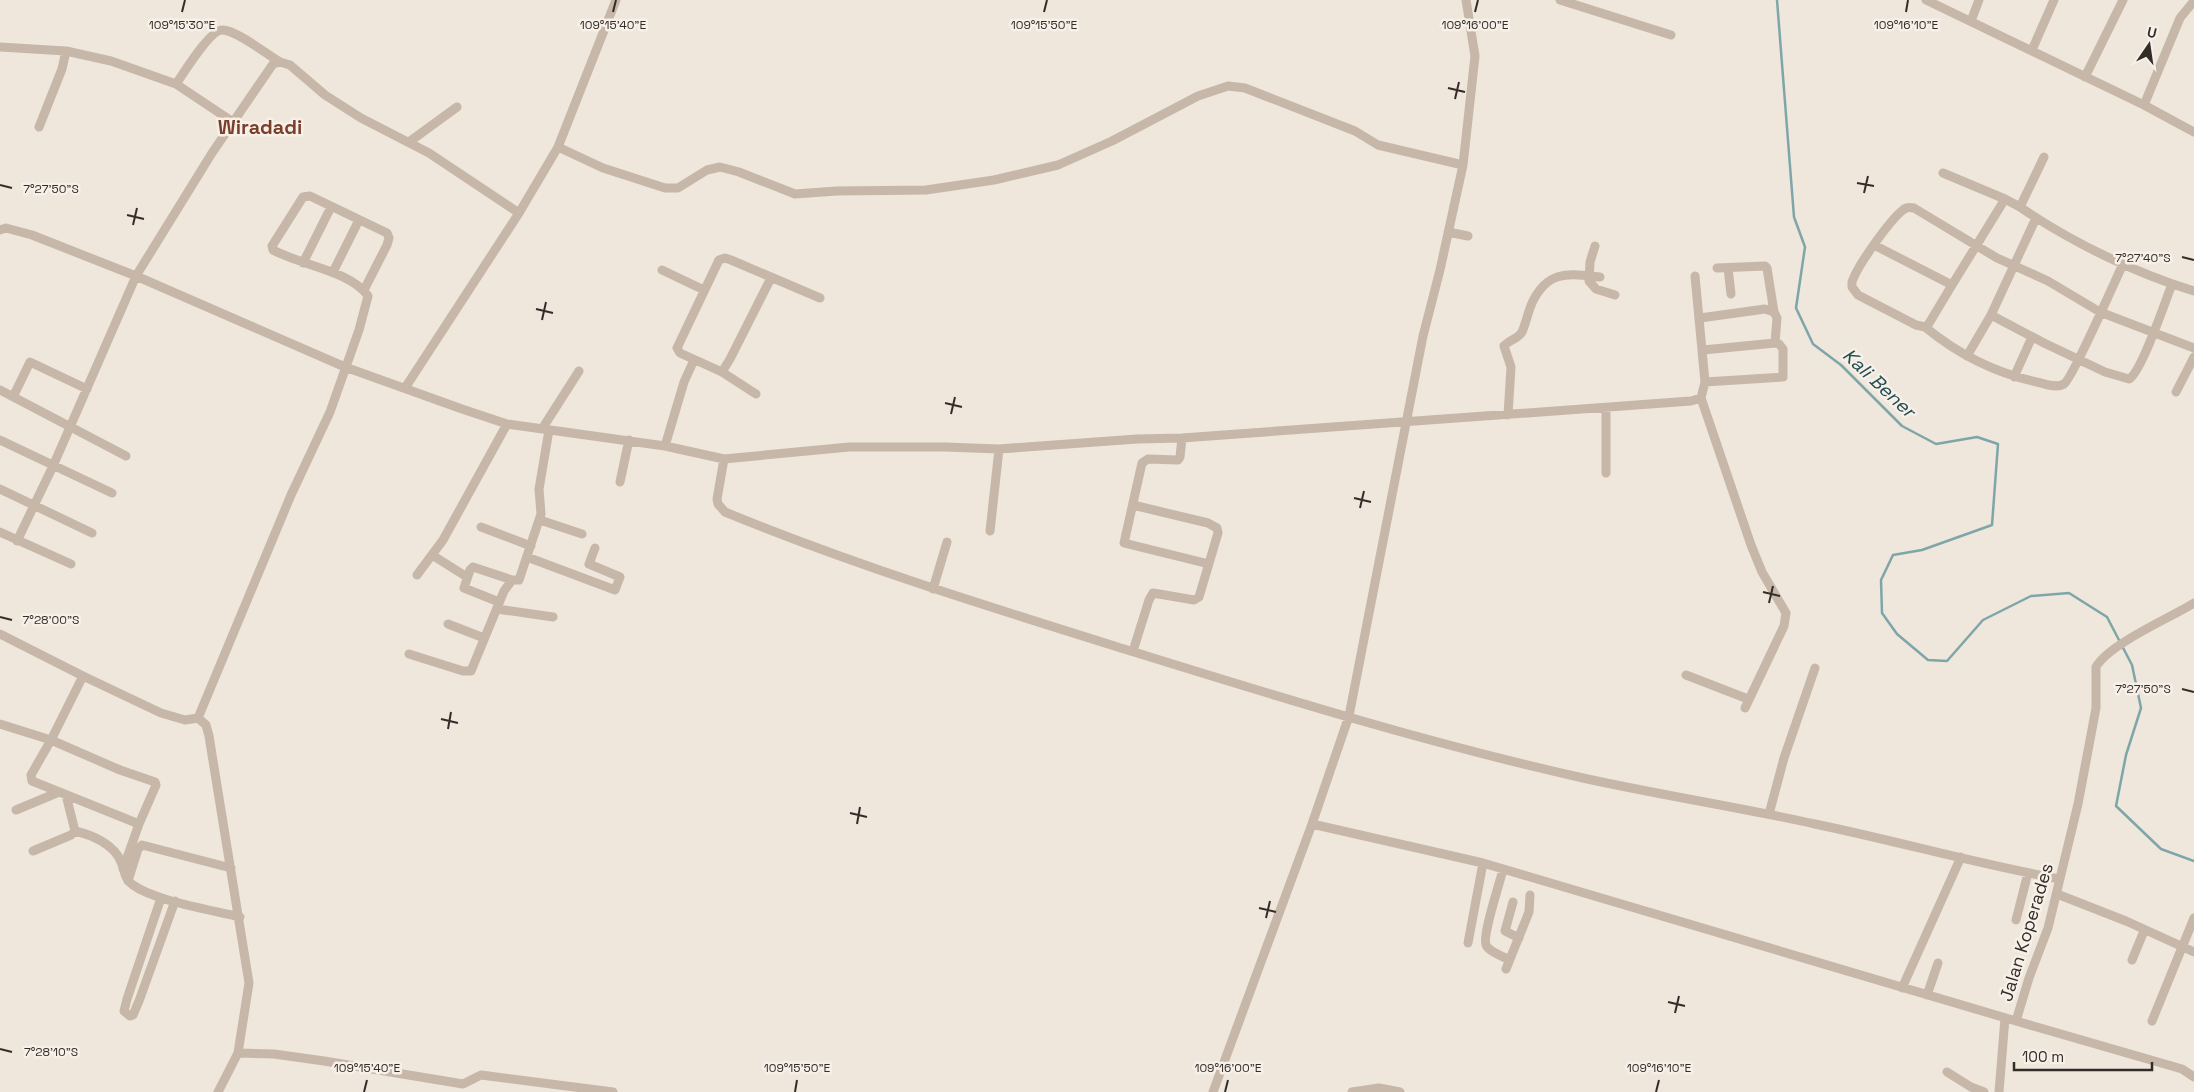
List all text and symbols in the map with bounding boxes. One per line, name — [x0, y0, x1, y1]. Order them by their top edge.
text: 109°15'30"E — [149, 17, 216, 33]
text: 109°15'40"E — [580, 17, 646, 33]
text: 109°15'50"E — [1011, 17, 1078, 33]
text: 109°16'00"E — [1441, 17, 1509, 33]
text: 109°16'10"E — [1874, 17, 1939, 33]
north arrow — [2124, 20, 2174, 70]
text: U — [2145, 23, 2159, 42]
district label: Wiradadi — [218, 114, 302, 140]
text: 7°27'50"S — [23, 181, 79, 197]
text: 7°27'40"S — [2115, 250, 2171, 266]
water label: Kali Bener — [1837, 343, 1922, 424]
text: 7°28'00"S — [23, 612, 79, 628]
text: 7°27'50"S — [2115, 681, 2171, 697]
street label: Jalan Koperades — [1994, 860, 2058, 1004]
scale bar — [2014, 1040, 2152, 1072]
text: 7°28'10"S — [24, 1044, 78, 1060]
text: 100 m — [2022, 1047, 2064, 1066]
text: 109°15'40"E — [334, 1060, 400, 1076]
text: 109°15'50"E — [764, 1060, 831, 1076]
text: 109°16'00"E — [1194, 1060, 1262, 1076]
text: 109°16'10"E — [1627, 1060, 1692, 1076]

